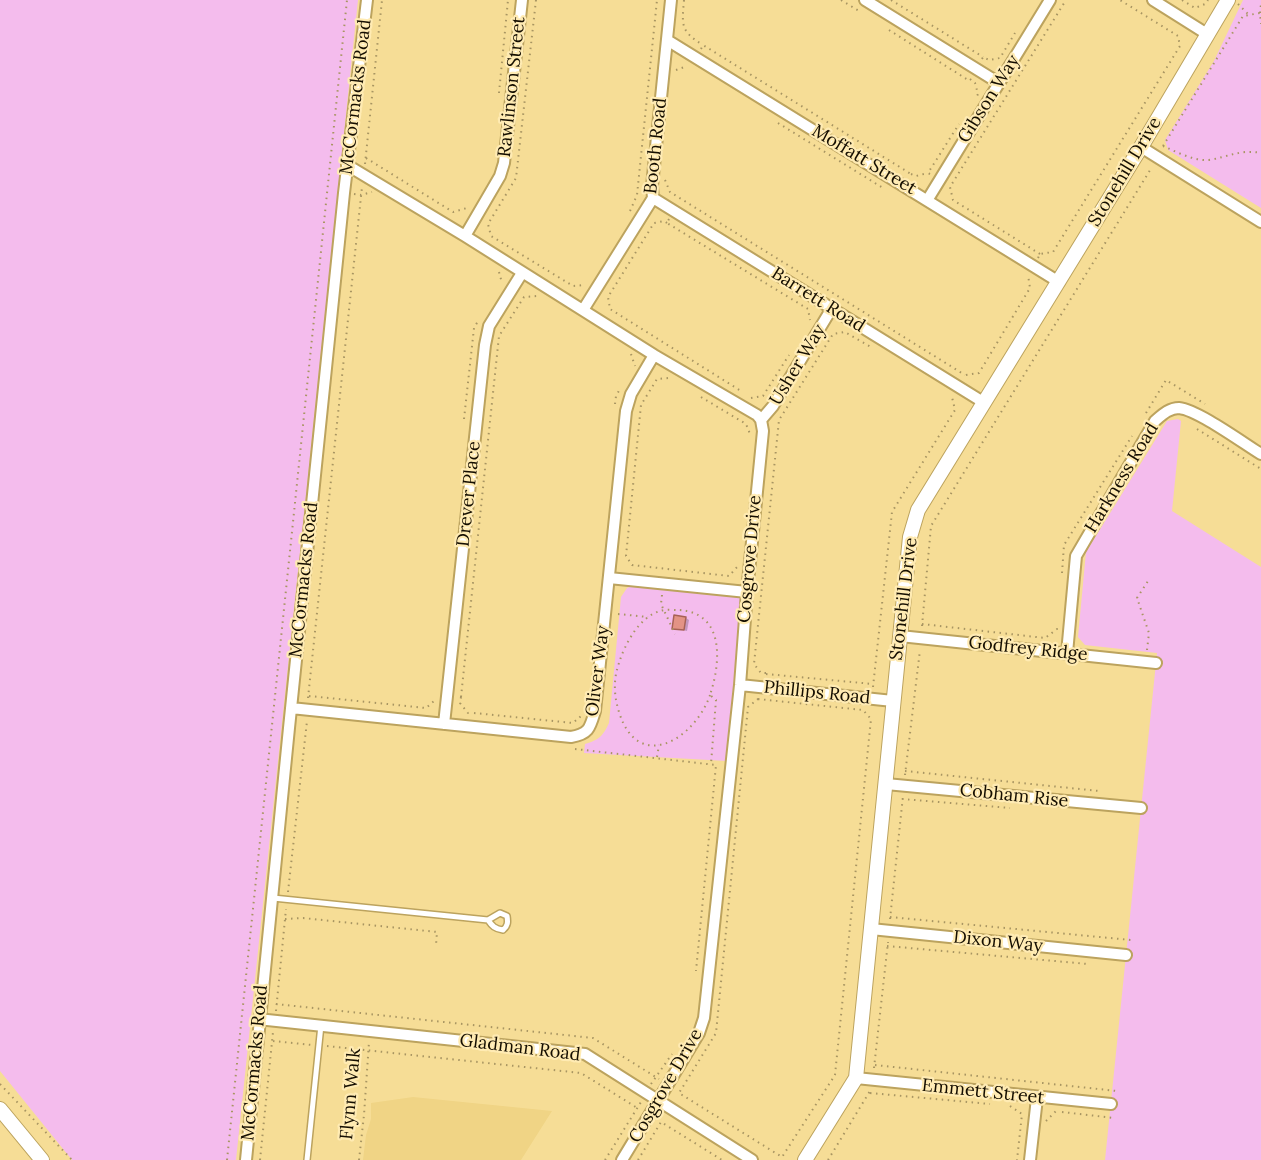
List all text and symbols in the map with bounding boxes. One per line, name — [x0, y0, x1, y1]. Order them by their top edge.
street label: Rawlinson Street — [494, 16, 530, 158]
street label: McCormacks Road — [336, 18, 376, 176]
street label: Gibson Way — [953, 51, 1025, 147]
street label: Booth Road — [640, 97, 672, 195]
street label: Stonehill Drive — [1084, 113, 1166, 231]
street label: Moffatt Street — [808, 120, 920, 200]
street label: Barrett Road — [767, 263, 869, 337]
street label: Usher Way — [765, 321, 831, 409]
street label: Harkness Road — [1081, 419, 1163, 537]
street label: Drever Place — [453, 440, 485, 548]
street label: Cosgrove Drive — [734, 494, 766, 624]
street label: McCormacks Road — [285, 501, 323, 659]
street label: Stonehill Drive — [886, 536, 922, 662]
street label: Oliver Way — [582, 624, 614, 718]
street label: Godfrey Ridge — [968, 632, 1088, 666]
street label: Phillips Road — [763, 677, 871, 709]
street label: Cobham Rise — [959, 780, 1069, 812]
street label: Dixon Way — [952, 927, 1044, 957]
street label: McCormacks Road — [237, 984, 273, 1142]
street label: Cosgrove Drive — [625, 1025, 707, 1147]
street label: Gladman Road — [458, 1030, 582, 1066]
street label: Flynn Walk — [336, 1047, 366, 1141]
street label: Emmett Street — [921, 1075, 1045, 1109]

